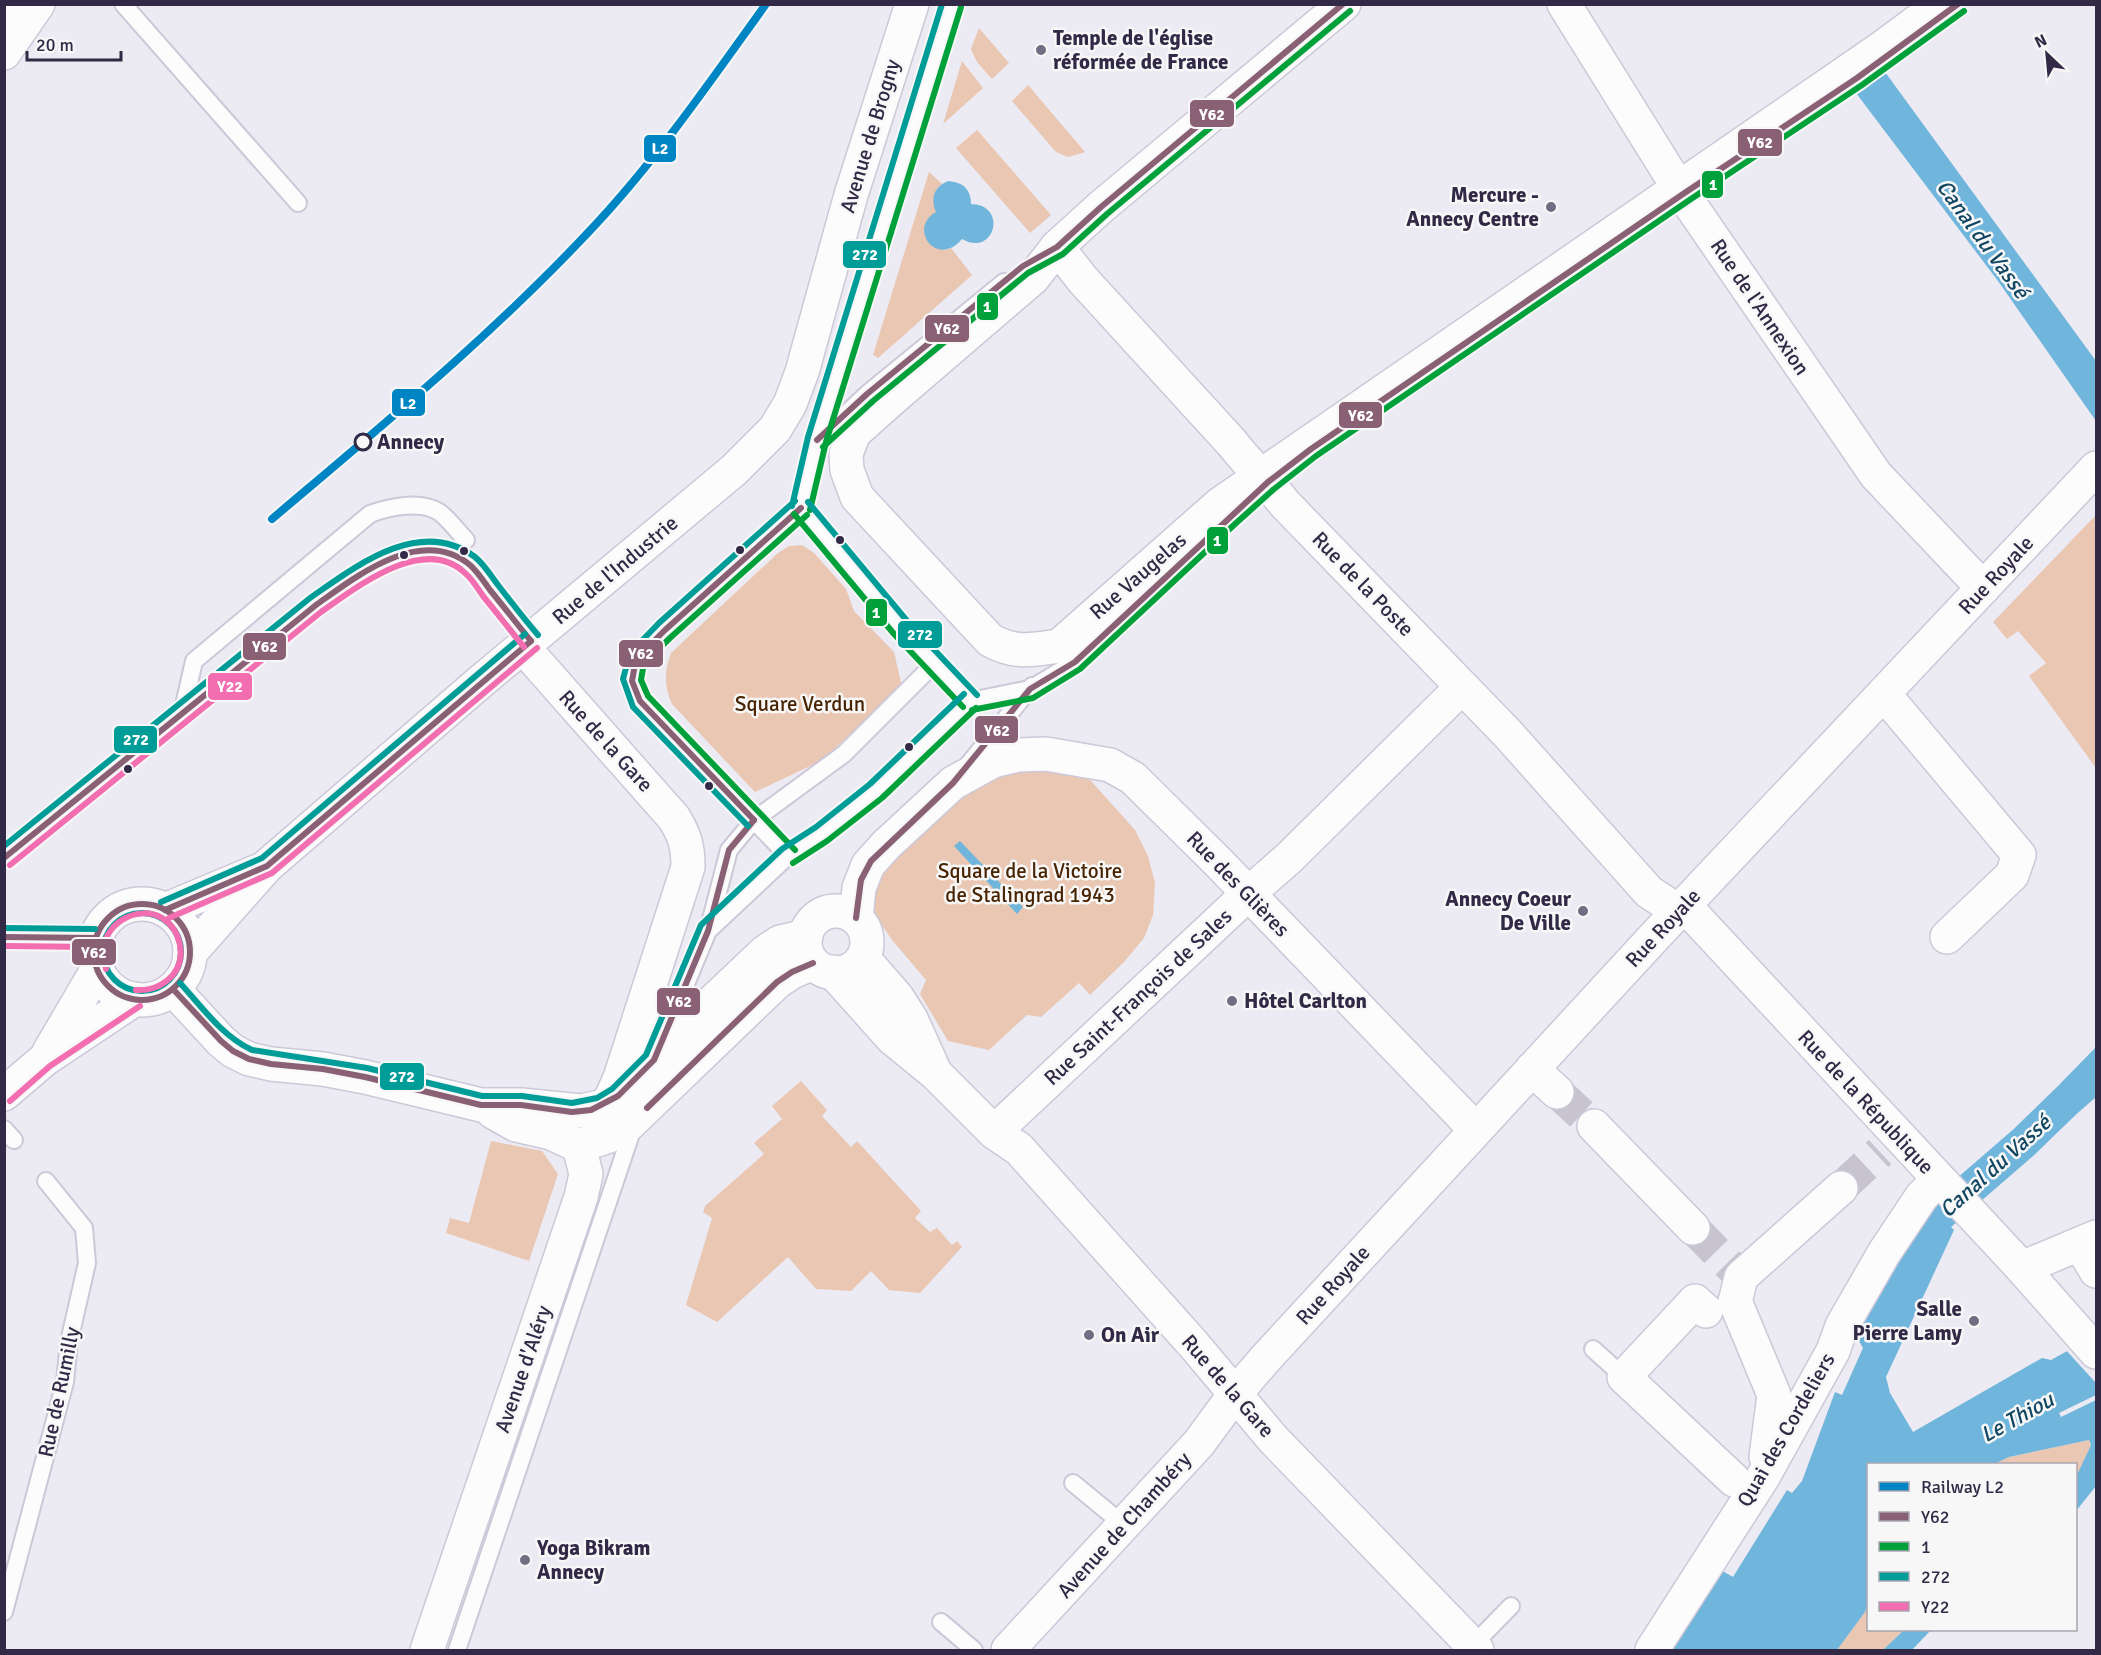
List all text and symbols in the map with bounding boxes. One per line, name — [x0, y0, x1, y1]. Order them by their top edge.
scale bar — [27, 24, 122, 62]
north arrow — [2017, 24, 2077, 84]
place label: Temple de l'église réformée de France — [1053, 25, 1228, 75]
text: N — [2031, 30, 2050, 53]
text: 20 m — [36, 34, 74, 56]
marker: Temple de l'église réformée de France — [1034, 43, 1048, 57]
street label: Avenue de Brogny — [834, 56, 906, 216]
line badge: Y62 — [1189, 99, 1235, 128]
text: Y62 — [1198, 105, 1225, 125]
line badge: Y62 — [1737, 128, 1783, 157]
text: Y62 — [1746, 133, 1773, 153]
line badge: L2 — [643, 134, 677, 163]
text: L2 — [652, 139, 669, 159]
line badge: 1 — [1701, 170, 1724, 199]
water label: Canal du Vassé — [1931, 174, 2036, 305]
text: 1 — [1709, 175, 1718, 195]
place label: Mercure - Annecy Centre — [1406, 182, 1539, 232]
marker: Mercure - Annecy Centre — [1544, 200, 1558, 214]
street label: Rue de l'Annexion — [1705, 234, 1815, 380]
line badge: 272 — [842, 240, 887, 269]
text: 272 — [852, 245, 878, 265]
line badge: 1 — [976, 292, 999, 321]
text: 1 — [983, 297, 992, 317]
line badge: Y62 — [924, 314, 970, 343]
text: Y62 — [933, 319, 960, 339]
line badge: L2 — [391, 388, 426, 417]
text: L2 — [400, 394, 417, 414]
line badge: Y62 — [1338, 401, 1383, 429]
text: Y62 — [1347, 406, 1374, 426]
place label: Annecy — [377, 429, 445, 455]
marker: Annecy — [354, 433, 372, 451]
street label: Rue de l'Industrie — [547, 510, 683, 630]
line badge: 1 — [1206, 526, 1229, 555]
street label: Rue de la Poste — [1307, 526, 1419, 642]
street label: Rue Vaugelas — [1084, 527, 1192, 625]
street label: Rue Royale — [1953, 530, 2039, 620]
text: 1 — [1213, 531, 1222, 551]
unlabelled marker — [834, 534, 846, 546]
unlabelled marker — [734, 544, 746, 556]
unlabelled marker — [458, 545, 470, 557]
unlabelled marker — [398, 549, 410, 561]
line badge: 1 — [865, 598, 888, 627]
text: 1 — [872, 603, 881, 623]
line badge: 272 — [897, 620, 943, 649]
text: 272 — [907, 625, 933, 645]
line badge: Y62 — [242, 632, 287, 661]
text: Y62 — [251, 637, 278, 657]
line badge: Y62 — [618, 639, 664, 668]
text: Y62 — [627, 644, 654, 664]
line badge: Y22 — [207, 672, 253, 701]
text: Y22 — [216, 677, 243, 697]
street label: Rue de la Gare — [553, 685, 659, 797]
park label: Square Verdun — [735, 691, 865, 717]
line badge: Y62 — [974, 715, 1019, 744]
text: Y62 — [983, 721, 1010, 741]
line badge: 272 — [113, 725, 158, 754]
text: 272 — [123, 730, 149, 750]
unlabelled marker — [903, 741, 915, 753]
unlabelled marker — [122, 763, 134, 775]
unlabelled marker — [703, 780, 715, 792]
street label: Rue des Glières — [1181, 826, 1295, 942]
park label: Square de la Victoire de Stalingrad 1943 — [938, 858, 1122, 908]
street label: Rue Royale — [1620, 883, 1706, 973]
place label: Annecy Coeur De Ville — [1445, 886, 1572, 936]
street label: Rue Saint-François de Sales — [1039, 903, 1237, 1091]
marker: Annecy Coeur De Ville — [1576, 904, 1590, 918]
line badge: Y62 — [71, 938, 117, 966]
text: Y62 — [80, 943, 107, 963]
line badge: Y62 — [656, 987, 701, 1016]
place label: Hôtel Carlton — [1244, 988, 1367, 1014]
text: Y62 — [665, 992, 692, 1012]
marker: Hôtel Carlton — [1225, 994, 1239, 1008]
street label: Rue de la République — [1792, 1024, 1940, 1180]
line badge: 272 — [379, 1062, 425, 1091]
text: 272 — [389, 1067, 415, 1087]
water label: Canal du Vassé — [1934, 1108, 2058, 1223]
street label: Rue Royale — [1290, 1240, 1376, 1330]
place label: Salle Pierre Lamy — [1853, 1296, 1963, 1346]
street label: Avenue d'Aléry — [489, 1302, 557, 1436]
marker: Salle Pierre Lamy — [1967, 1314, 1981, 1328]
place label: On Air — [1101, 1322, 1160, 1348]
street label: Rue de Rumilly — [32, 1324, 86, 1460]
marker: On Air — [1082, 1328, 1096, 1342]
street label: Rue de la Gare — [1176, 1329, 1280, 1443]
street label: Quai des Cordeliers — [1731, 1348, 1841, 1512]
water label: Le Thiou — [1976, 1385, 2060, 1448]
street label: Avenue de Chambéry — [1052, 1446, 1197, 1603]
legend — [1867, 1463, 2077, 1631]
text: Railway L2 — [1921, 1476, 2004, 1498]
text: Y62 — [1921, 1506, 1950, 1528]
place label: Yoga Bikram Annecy — [536, 1535, 651, 1585]
text: 1 — [1921, 1536, 1931, 1558]
marker: Yoga Bikram Annecy — [518, 1553, 532, 1567]
text: 272 — [1921, 1566, 1950, 1588]
text: Y22 — [1921, 1596, 1950, 1618]

